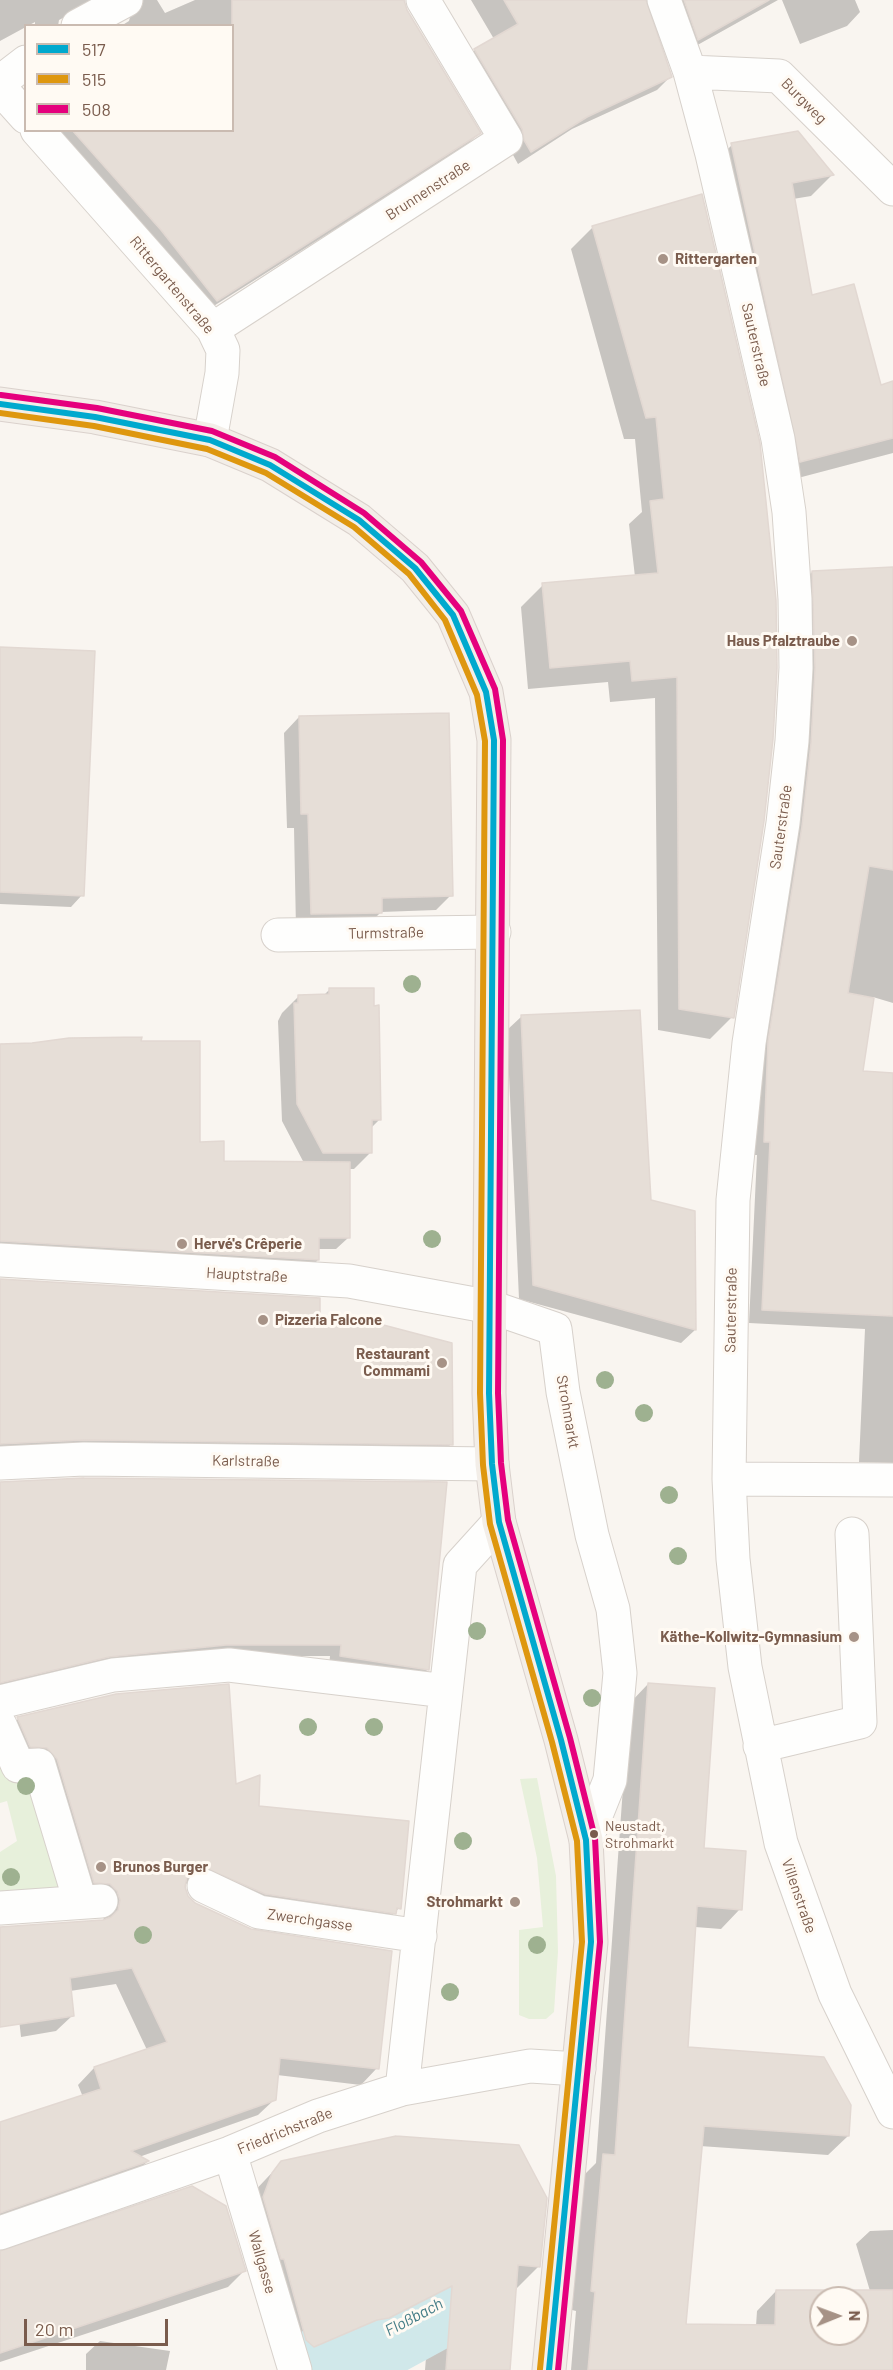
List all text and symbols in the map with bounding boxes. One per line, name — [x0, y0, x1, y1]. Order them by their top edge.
legend — [24, 24, 234, 132]
text: 517 — [82, 38, 106, 60]
text: 515 — [82, 68, 106, 90]
street label: Burgweg — [777, 74, 831, 128]
text: 508 — [82, 98, 111, 120]
street label: Brunnenstraße — [382, 156, 474, 224]
street label: Rittergartenstraße — [126, 233, 218, 337]
place label: Rittergarten — [675, 250, 757, 268]
marker: Rittergarten — [656, 252, 670, 266]
street label: Sauterstraße — [738, 301, 774, 389]
place label: Haus Pfalztraube — [727, 632, 840, 650]
marker: Haus Pfalztraube — [845, 634, 859, 648]
street label: Sauterstraße — [766, 784, 796, 870]
street label: Turmstraße — [348, 923, 424, 943]
place label: Hervé's Crêperie — [194, 1235, 302, 1253]
marker: Hervé's Crêperie — [175, 1237, 189, 1251]
street label: Hauptstraße — [206, 1264, 288, 1286]
street label: Sauterstraße — [721, 1267, 741, 1353]
place label: Pizzeria Falcone — [275, 1311, 382, 1329]
marker: Pizzeria Falcone — [256, 1313, 270, 1327]
place label: Restaurant Commami — [356, 1345, 430, 1380]
marker: Restaurant Commami — [435, 1356, 449, 1370]
street label: Strohmarkt — [553, 1374, 583, 1450]
street label: Karlstraße — [212, 1451, 280, 1471]
place label: Käthe-Kollwitz-Gymnasium — [660, 1628, 842, 1646]
marker: Käthe-Kollwitz-Gymnasium — [847, 1630, 861, 1644]
place label: Neustadt, Strohmarkt — [605, 1818, 674, 1850]
marker: Neustadt, Strohmarkt — [588, 1828, 600, 1840]
street label: Villenstraße — [778, 1856, 820, 1936]
place label: Brunos Burger — [113, 1858, 208, 1876]
marker: Brunos Burger — [94, 1860, 108, 1874]
place label: Strohmarkt — [426, 1893, 503, 1911]
marker: Strohmarkt — [508, 1895, 522, 1909]
street label: Zwerchgasse — [266, 1905, 354, 1935]
street label: Friedrichstraße — [235, 2104, 335, 2158]
street label: Wallgasse — [244, 2228, 280, 2296]
north arrow — [809, 2286, 869, 2346]
water label: Floßbach — [382, 2294, 446, 2340]
scale bar — [27, 2307, 171, 2345]
text: N — [846, 2310, 865, 2321]
text: 20 m — [35, 2318, 73, 2340]

